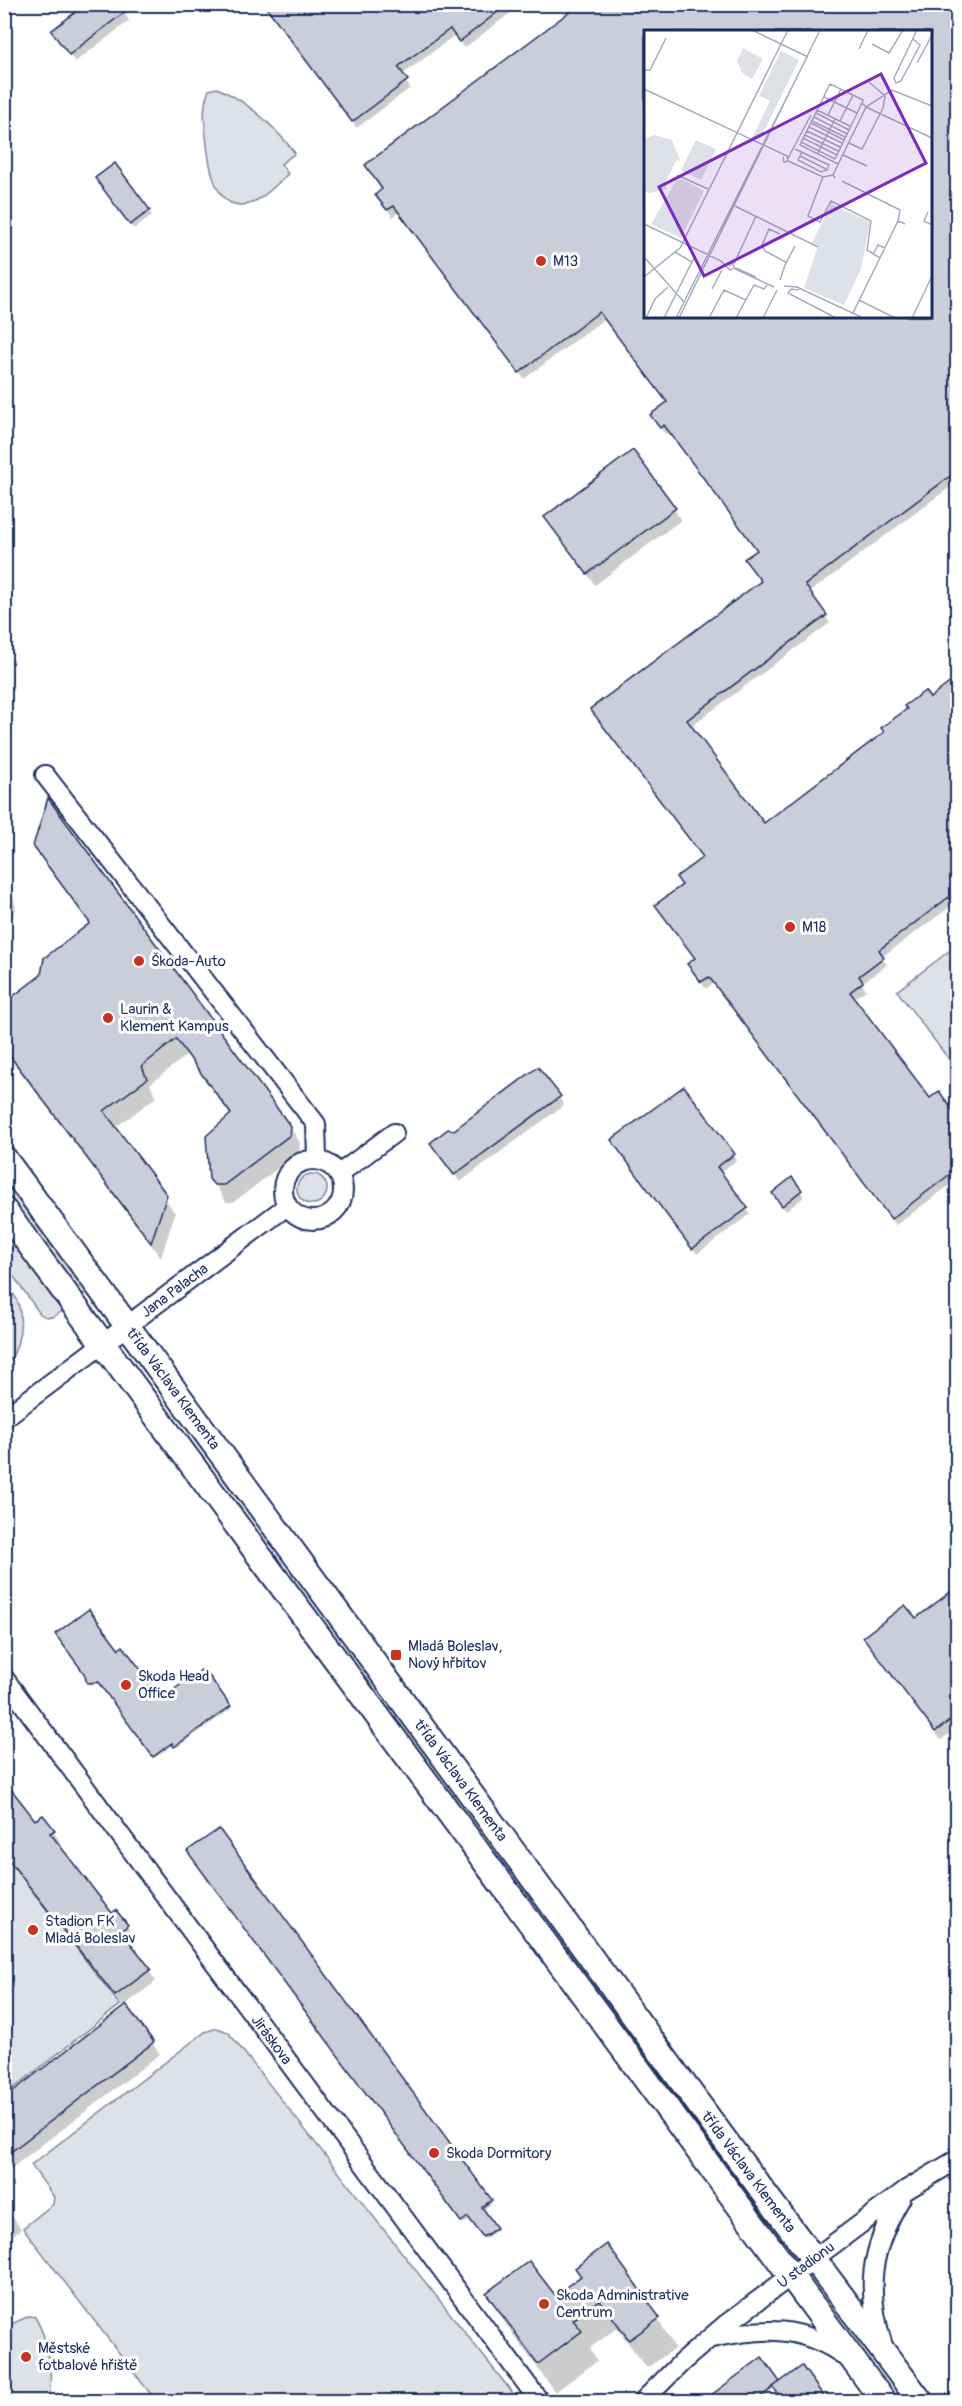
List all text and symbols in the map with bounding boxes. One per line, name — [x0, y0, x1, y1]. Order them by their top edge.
inset map — [644, 30, 932, 318]
place label: M13 — [553, 252, 578, 271]
marker: M13 — [534, 254, 548, 268]
place label: M18 — [802, 918, 827, 937]
marker: M18 — [783, 920, 797, 934]
place label: Škoda-Auto — [151, 952, 226, 971]
marker: Škoda-Auto — [132, 954, 146, 968]
place label: Laurin & Klement Kampus — [120, 1000, 229, 1036]
marker: Laurin & Klement Kampus — [101, 1011, 115, 1025]
street label: Jana Palacha — [137, 1259, 212, 1322]
street label: třída Václava Klementa — [121, 1323, 224, 1454]
place label: Mladá Boleslav, Nový hřbitov — [408, 1637, 502, 1673]
marker: Mladá Boleslav, Nový hřbitov — [389, 1648, 403, 1662]
place label: Skoda Head Office — [138, 1667, 209, 1703]
marker: Skoda Head Office — [119, 1678, 133, 1692]
street label: třída Václava Klementa — [409, 1715, 511, 1845]
place label: Stadion FK Mladá Boleslav — [45, 1912, 136, 1948]
marker: Stadion FK Mladá Boleslav — [26, 1923, 40, 1937]
street label: Jiráskova — [247, 2011, 296, 2069]
street label: třída Václava Klementa — [696, 2107, 800, 2237]
place label: Skoda Dormitory — [446, 2144, 552, 2163]
marker: Skoda Dormitory — [427, 2146, 441, 2160]
street label: U stadionu — [774, 2238, 839, 2293]
place label: Skoda Administrative Centrum — [556, 2286, 689, 2322]
marker: Skoda Administrative Centrum — [537, 2297, 551, 2311]
place label: Městské fotbalové hřiště — [38, 2339, 138, 2375]
marker: Městské fotbalové hřiště — [19, 2350, 33, 2364]

